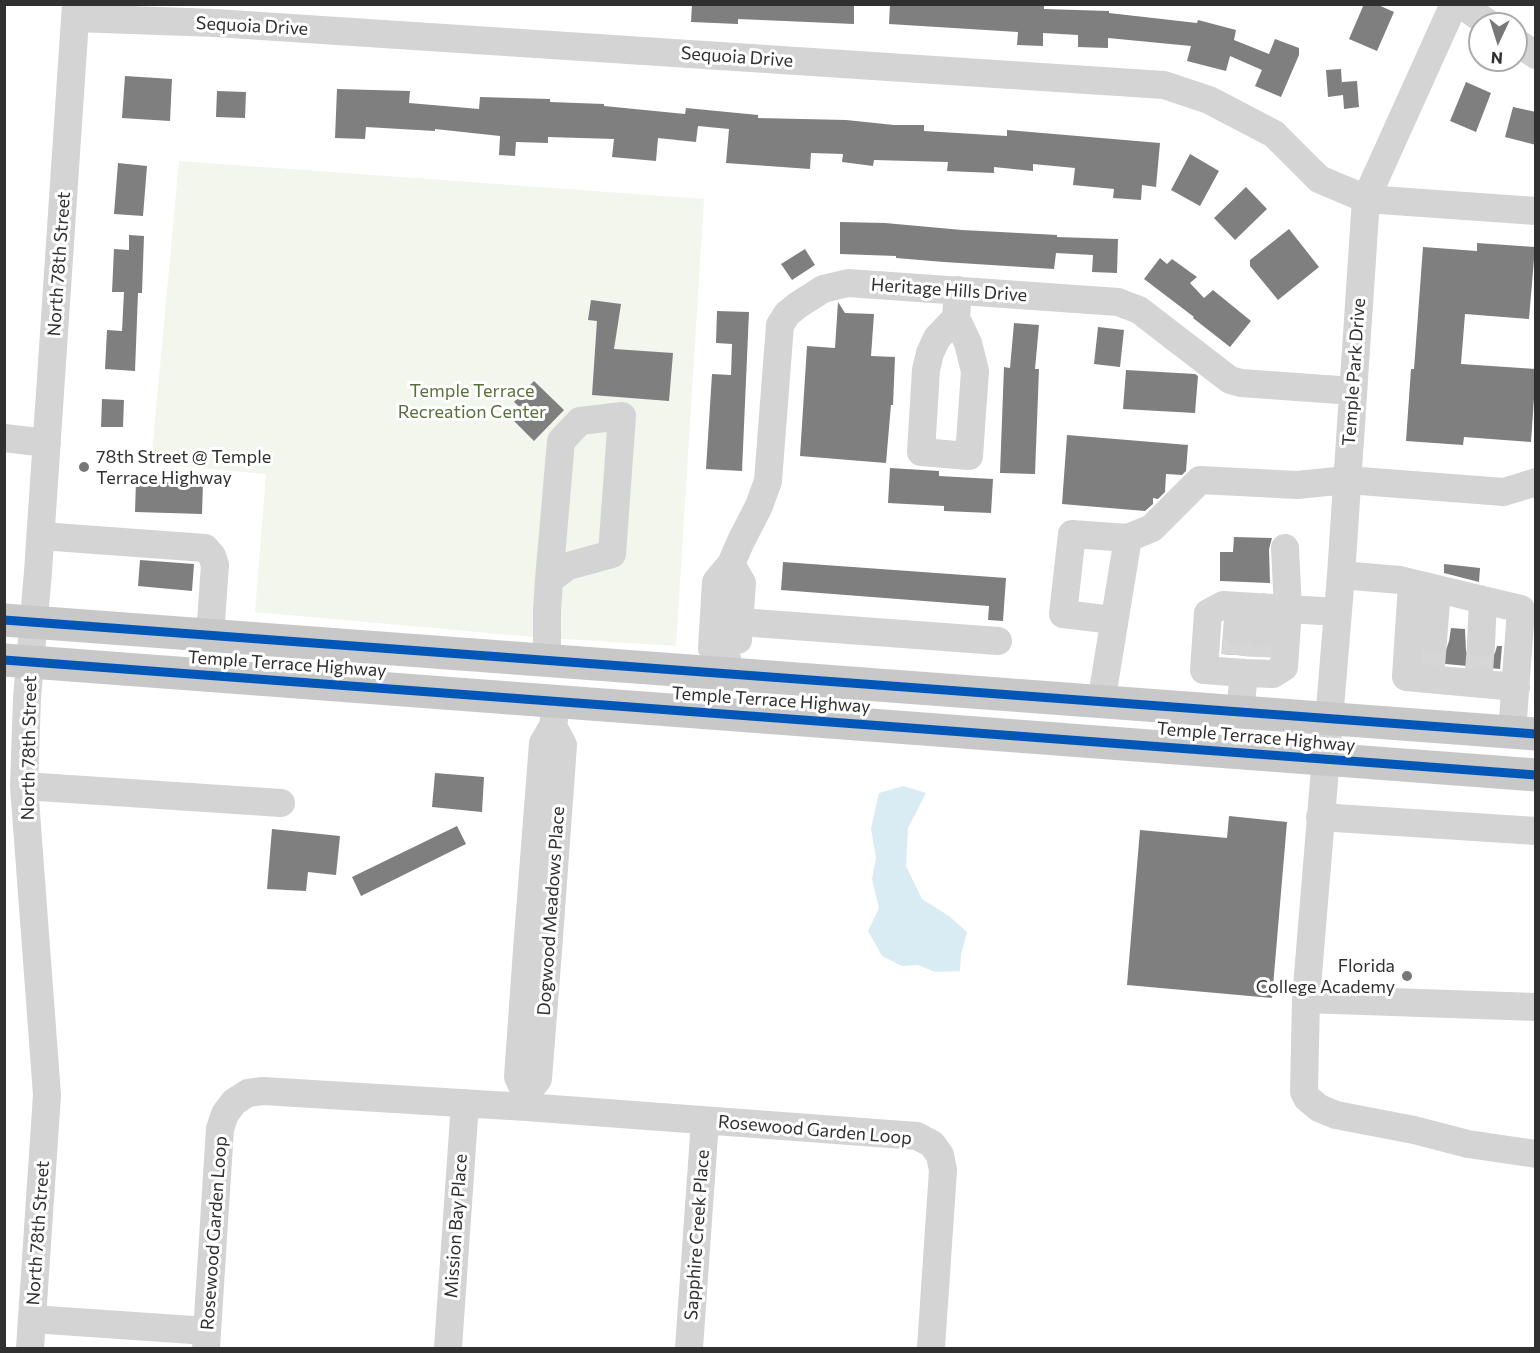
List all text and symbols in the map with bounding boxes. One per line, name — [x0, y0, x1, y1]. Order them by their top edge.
street label: Sequoia Drive — [195, 12, 309, 40]
north arrow — [1468, 12, 1528, 72]
street label: Sequoia Drive — [680, 42, 794, 72]
text: N — [1490, 49, 1503, 68]
street label: North 78th Street — [43, 191, 75, 337]
street label: Heritage Hills Drive — [870, 274, 1028, 306]
street label: Temple Park Drive — [1338, 297, 1370, 447]
park label: Temple Terrace Recreation Center — [398, 380, 546, 422]
place label: 78th Street @ Temple Terrace Highway — [96, 446, 271, 488]
marker: 78th Street @ Temple Terrace Highway — [77, 460, 91, 474]
street label: Temple Terrace Highway — [187, 646, 387, 682]
street label: North 78th Street — [17, 675, 41, 821]
street label: Temple Terrace Highway — [671, 682, 871, 718]
street label: Temple Terrace Highway — [1156, 718, 1356, 756]
street label: Dogwood Meadows Place — [533, 806, 569, 1016]
place label: Florida College Academy — [1256, 955, 1395, 998]
marker: Florida College Academy — [1400, 969, 1414, 983]
street label: Rosewood Garden Loop — [717, 1111, 913, 1149]
street label: Rosewood Garden Loop — [196, 1135, 232, 1331]
street label: Sapphire Creek Place — [680, 1149, 714, 1321]
street label: Mission Bay Place — [440, 1153, 472, 1299]
street label: North 78th Street — [22, 1160, 54, 1306]

